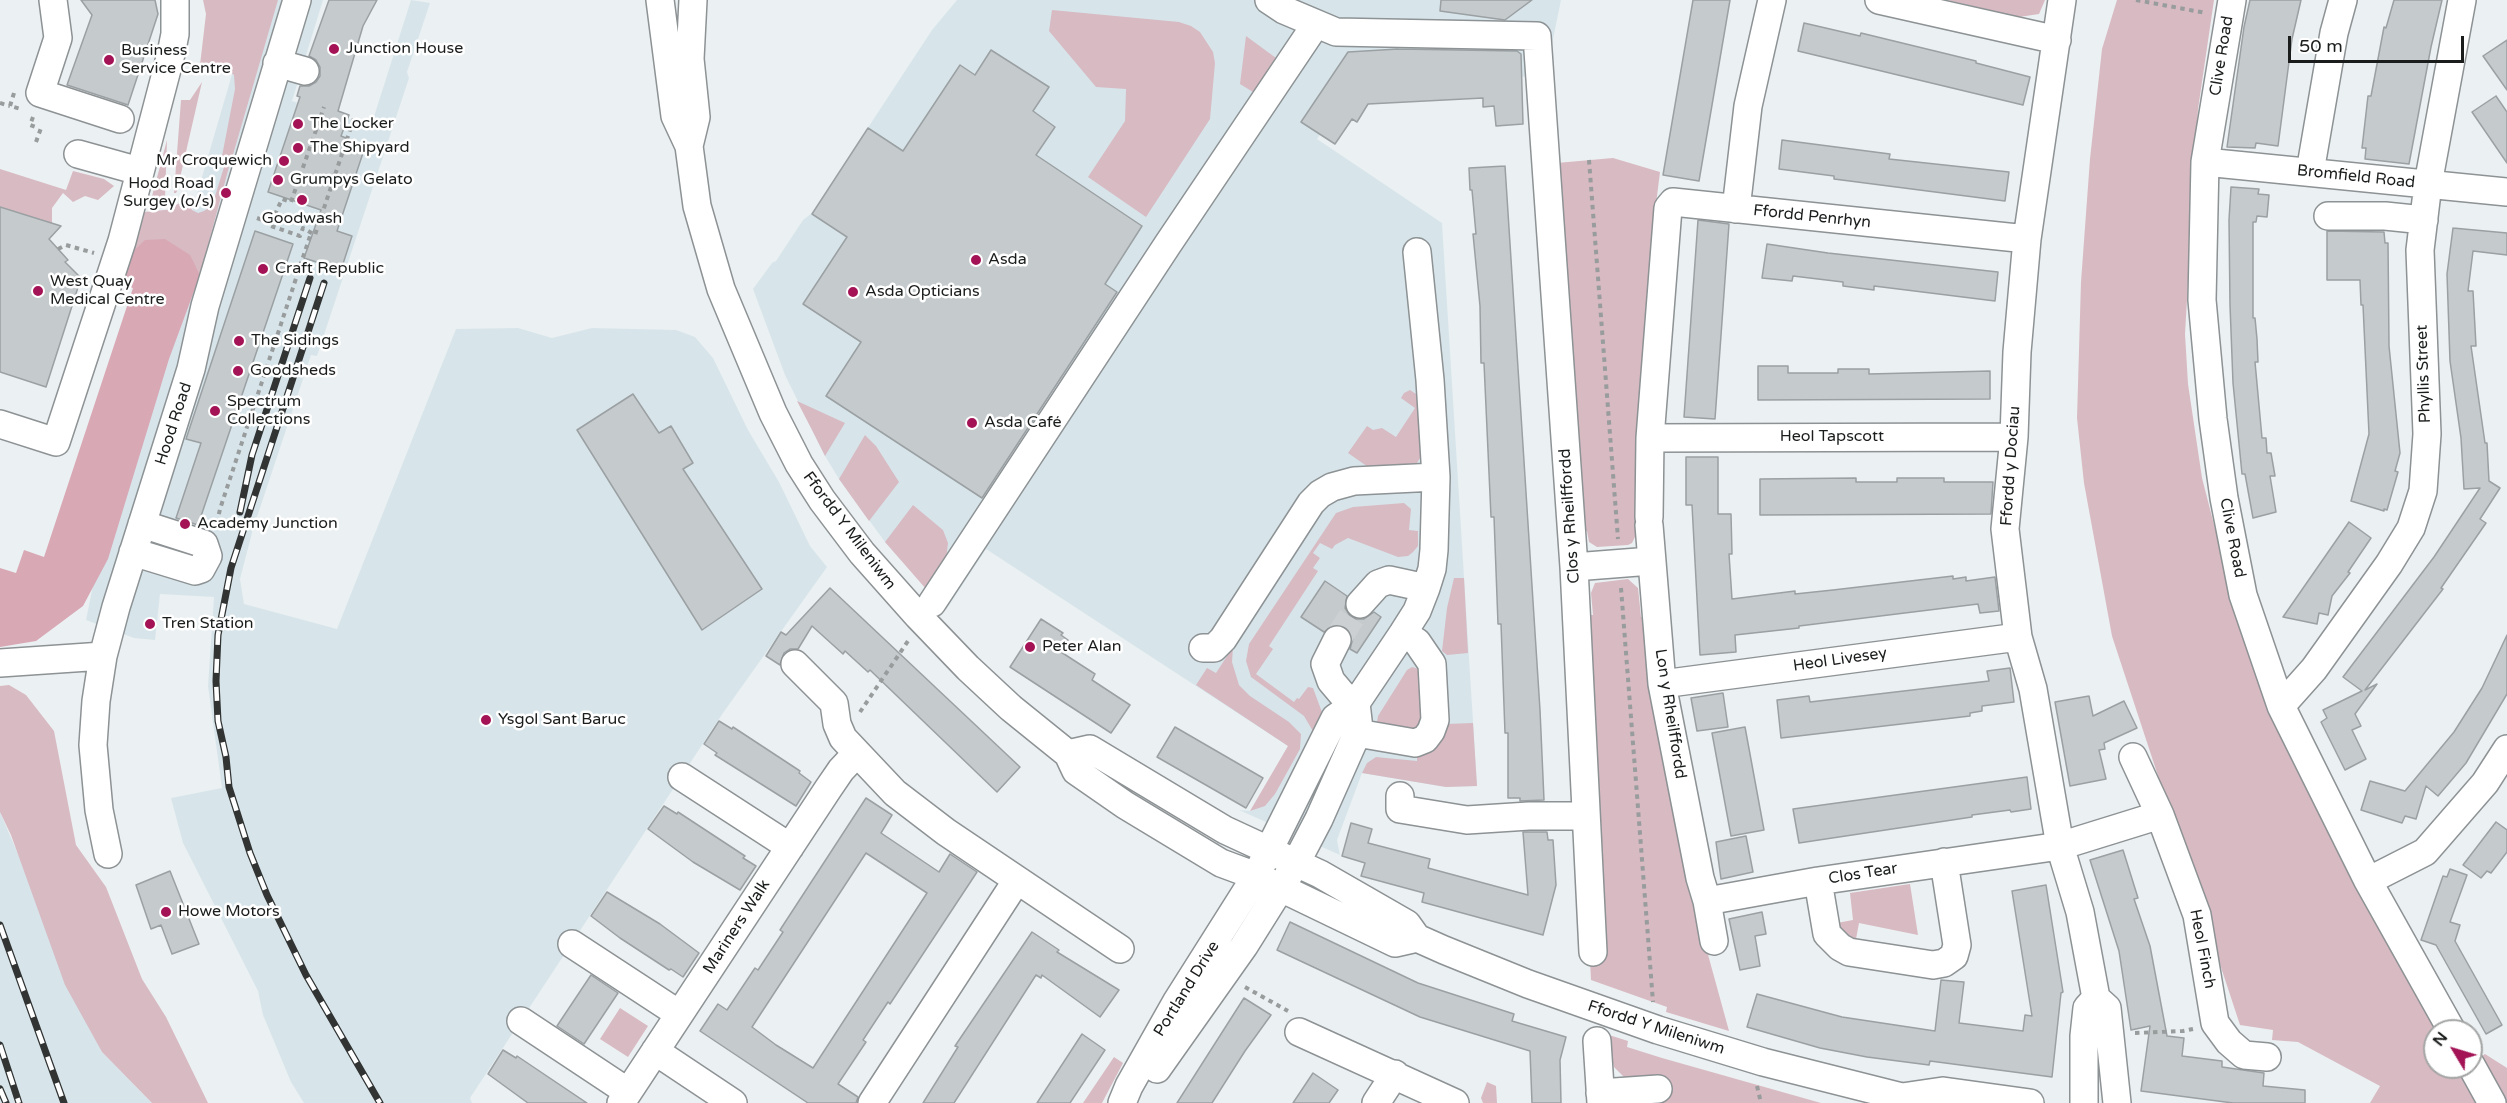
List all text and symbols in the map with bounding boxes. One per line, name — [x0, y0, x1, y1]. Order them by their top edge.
street label: Clive Road — [2206, 15, 2238, 97]
scale bar — [2291, 24, 2466, 62]
text: 50 m — [2299, 35, 2343, 57]
place label: Junction House — [346, 39, 463, 59]
place label: Business Service Centre — [121, 41, 231, 79]
marker: Junction House — [327, 42, 341, 56]
marker: Business Service Centre — [102, 53, 116, 67]
place label: The Locker — [310, 114, 394, 134]
marker: The Locker — [291, 117, 305, 131]
place label: The Shipyard — [310, 138, 410, 158]
marker: The Shipyard — [291, 141, 305, 155]
place label: Mr Croquewich — [156, 151, 272, 171]
marker: Mr Croquewich — [277, 154, 291, 168]
street label: Bromfield Road — [2296, 161, 2416, 193]
place label: Grumpys Gelato — [290, 170, 413, 190]
marker: Grumpys Gelato — [271, 173, 285, 187]
place label: Hood Road Surgey (o/s) — [123, 174, 214, 212]
marker: Hood Road Surgey (o/s) — [219, 186, 233, 200]
marker: Goodwash — [295, 193, 309, 207]
street label: Ffordd Penrhyn — [1752, 201, 1872, 233]
place label: Goodwash — [262, 209, 342, 229]
place label: Asda — [988, 250, 1027, 270]
marker: Asda — [969, 253, 983, 267]
place label: Craft Republic — [275, 259, 384, 279]
marker: Craft Republic — [256, 262, 270, 276]
place label: West Quay Medical Centre — [50, 272, 165, 310]
place label: Asda Opticians — [865, 282, 980, 302]
marker: West Quay Medical Centre — [31, 284, 45, 298]
marker: Asda Opticians — [846, 285, 860, 299]
street label: Phyllis Street — [2413, 325, 2435, 423]
place label: The Sidings — [251, 331, 339, 351]
marker: The Sidings — [232, 334, 246, 348]
place label: Goodsheds — [250, 361, 336, 381]
marker: Goodsheds — [231, 364, 245, 378]
street label: Hood Road — [152, 380, 196, 468]
place label: Spectrum Collections — [227, 392, 310, 430]
marker: Spectrum Collections — [208, 404, 222, 418]
street label: Ffordd y Dociau — [1997, 405, 2025, 527]
place label: Asda Café — [984, 413, 1061, 433]
marker: Asda Café — [965, 416, 979, 430]
street label: Heol Tapscott — [1780, 427, 1884, 447]
street label: Clos y Rheilffordd — [1556, 448, 1584, 584]
street label: Ffordd Y Mileniwm — [798, 468, 900, 594]
street label: Clive Road — [2215, 496, 2249, 580]
place label: Academy Junction — [197, 514, 338, 534]
marker: Academy Junction — [178, 517, 192, 531]
place label: Tren Station — [162, 614, 254, 634]
marker: Tren Station — [143, 617, 157, 631]
place label: Peter Alan — [1042, 637, 1121, 657]
marker: Peter Alan — [1023, 640, 1037, 654]
street label: Heol Livesey — [1792, 644, 1888, 676]
street label: Lon y Rheilffordd — [1650, 648, 1690, 780]
place label: Ysgol Sant Baruc — [498, 710, 626, 730]
marker: Ysgol Sant Baruc — [479, 713, 493, 727]
street label: Clos Tear — [1827, 859, 1899, 889]
street label: Mariners Walk — [699, 876, 775, 978]
place label: Howe Motors — [178, 902, 280, 922]
marker: Howe Motors — [159, 905, 173, 919]
street label: Heol Finch — [2185, 908, 2219, 990]
street label: Portland Drive — [1150, 938, 1224, 1040]
street label: Ffordd Y Mileniwm — [1585, 997, 1727, 1059]
north arrow — [2423, 1019, 2483, 1079]
text: N — [2429, 1028, 2452, 1050]

